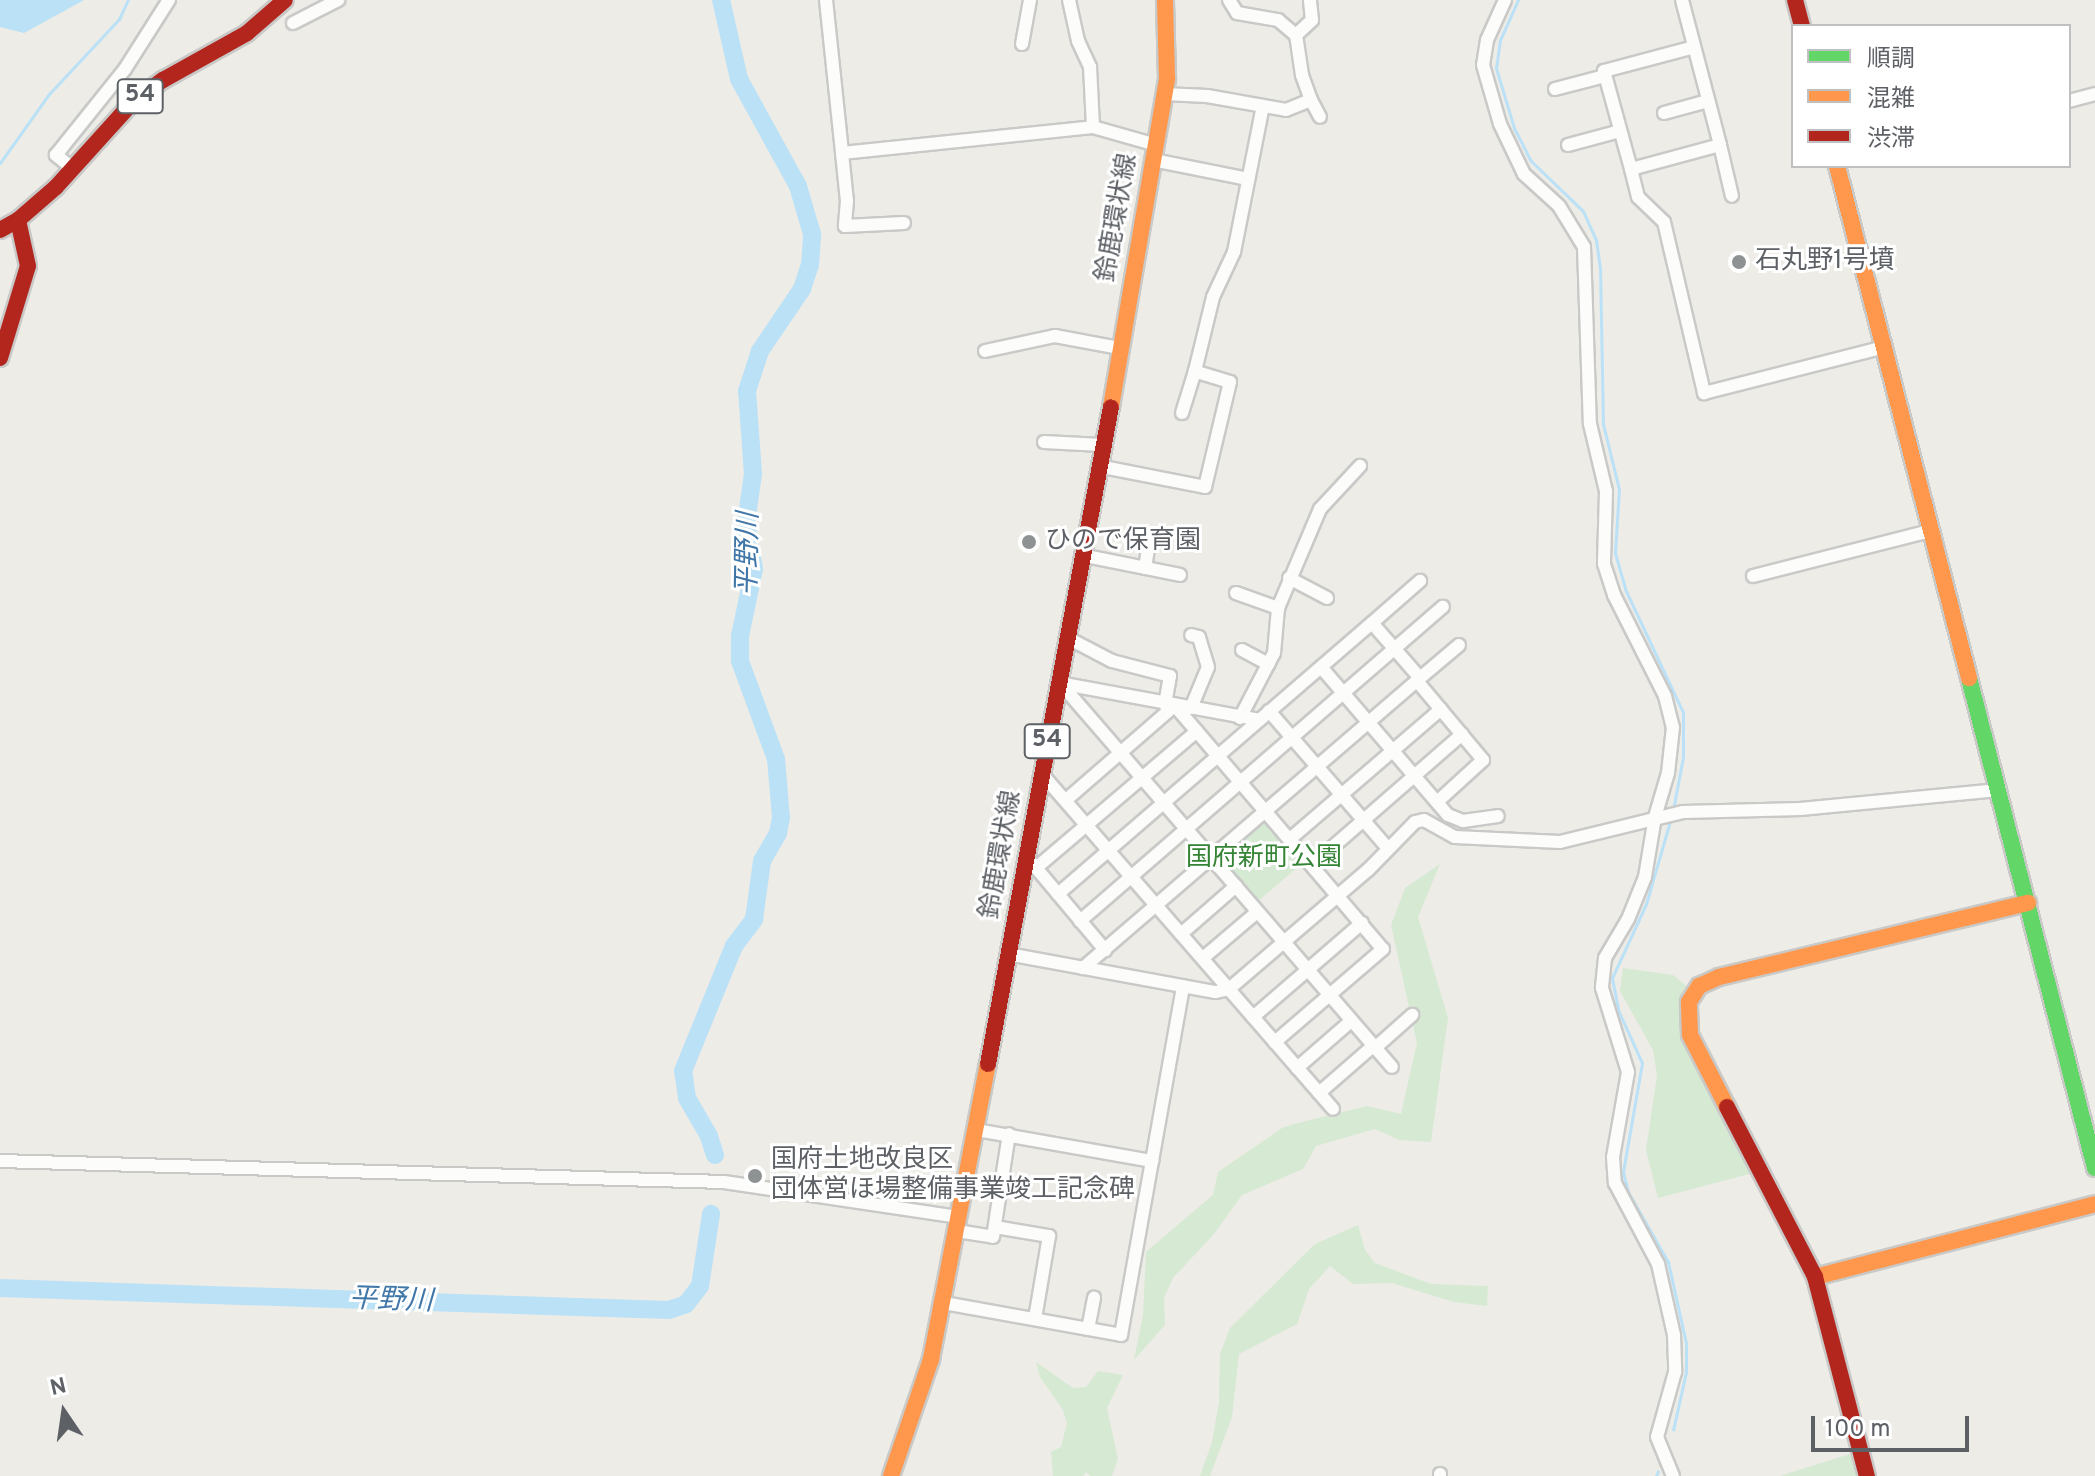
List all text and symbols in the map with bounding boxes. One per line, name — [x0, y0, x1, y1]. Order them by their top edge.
legend — [1791, 24, 2071, 168]
text: 順調 — [1867, 45, 1915, 75]
road number: 54 — [116, 76, 164, 116]
text: 混雑 — [1867, 85, 1915, 115]
text: 渋滞 — [1867, 125, 1915, 155]
street label: 鈴鹿環状線 — [1091, 151, 1145, 285]
place label: 石丸野1号墳 — [1755, 246, 1895, 278]
marker: 石丸野1号墳 — [1730, 253, 1748, 271]
water label: 平野川 — [731, 512, 767, 596]
place label: ひので保育園 — [1045, 526, 1201, 558]
marker: ひので保育園 — [1020, 533, 1038, 551]
road number: 54 — [1023, 721, 1071, 761]
street label: 鈴鹿環状線 — [975, 788, 1029, 922]
park label: 国府新町公園 — [1186, 843, 1342, 875]
place label: 国府土地改良区 団体営ほ場整備事業竣工記念碑 — [771, 1145, 1135, 1206]
marker: 国府土地改良区 団体営ほ場整備事業竣工記念碑 — [746, 1167, 764, 1185]
water label: 平野川 — [348, 1283, 434, 1319]
north arrow — [24, 1372, 104, 1452]
text: N — [48, 1373, 69, 1403]
scale bar — [1815, 1400, 1973, 1450]
text: 100 m — [1825, 1415, 1891, 1445]

